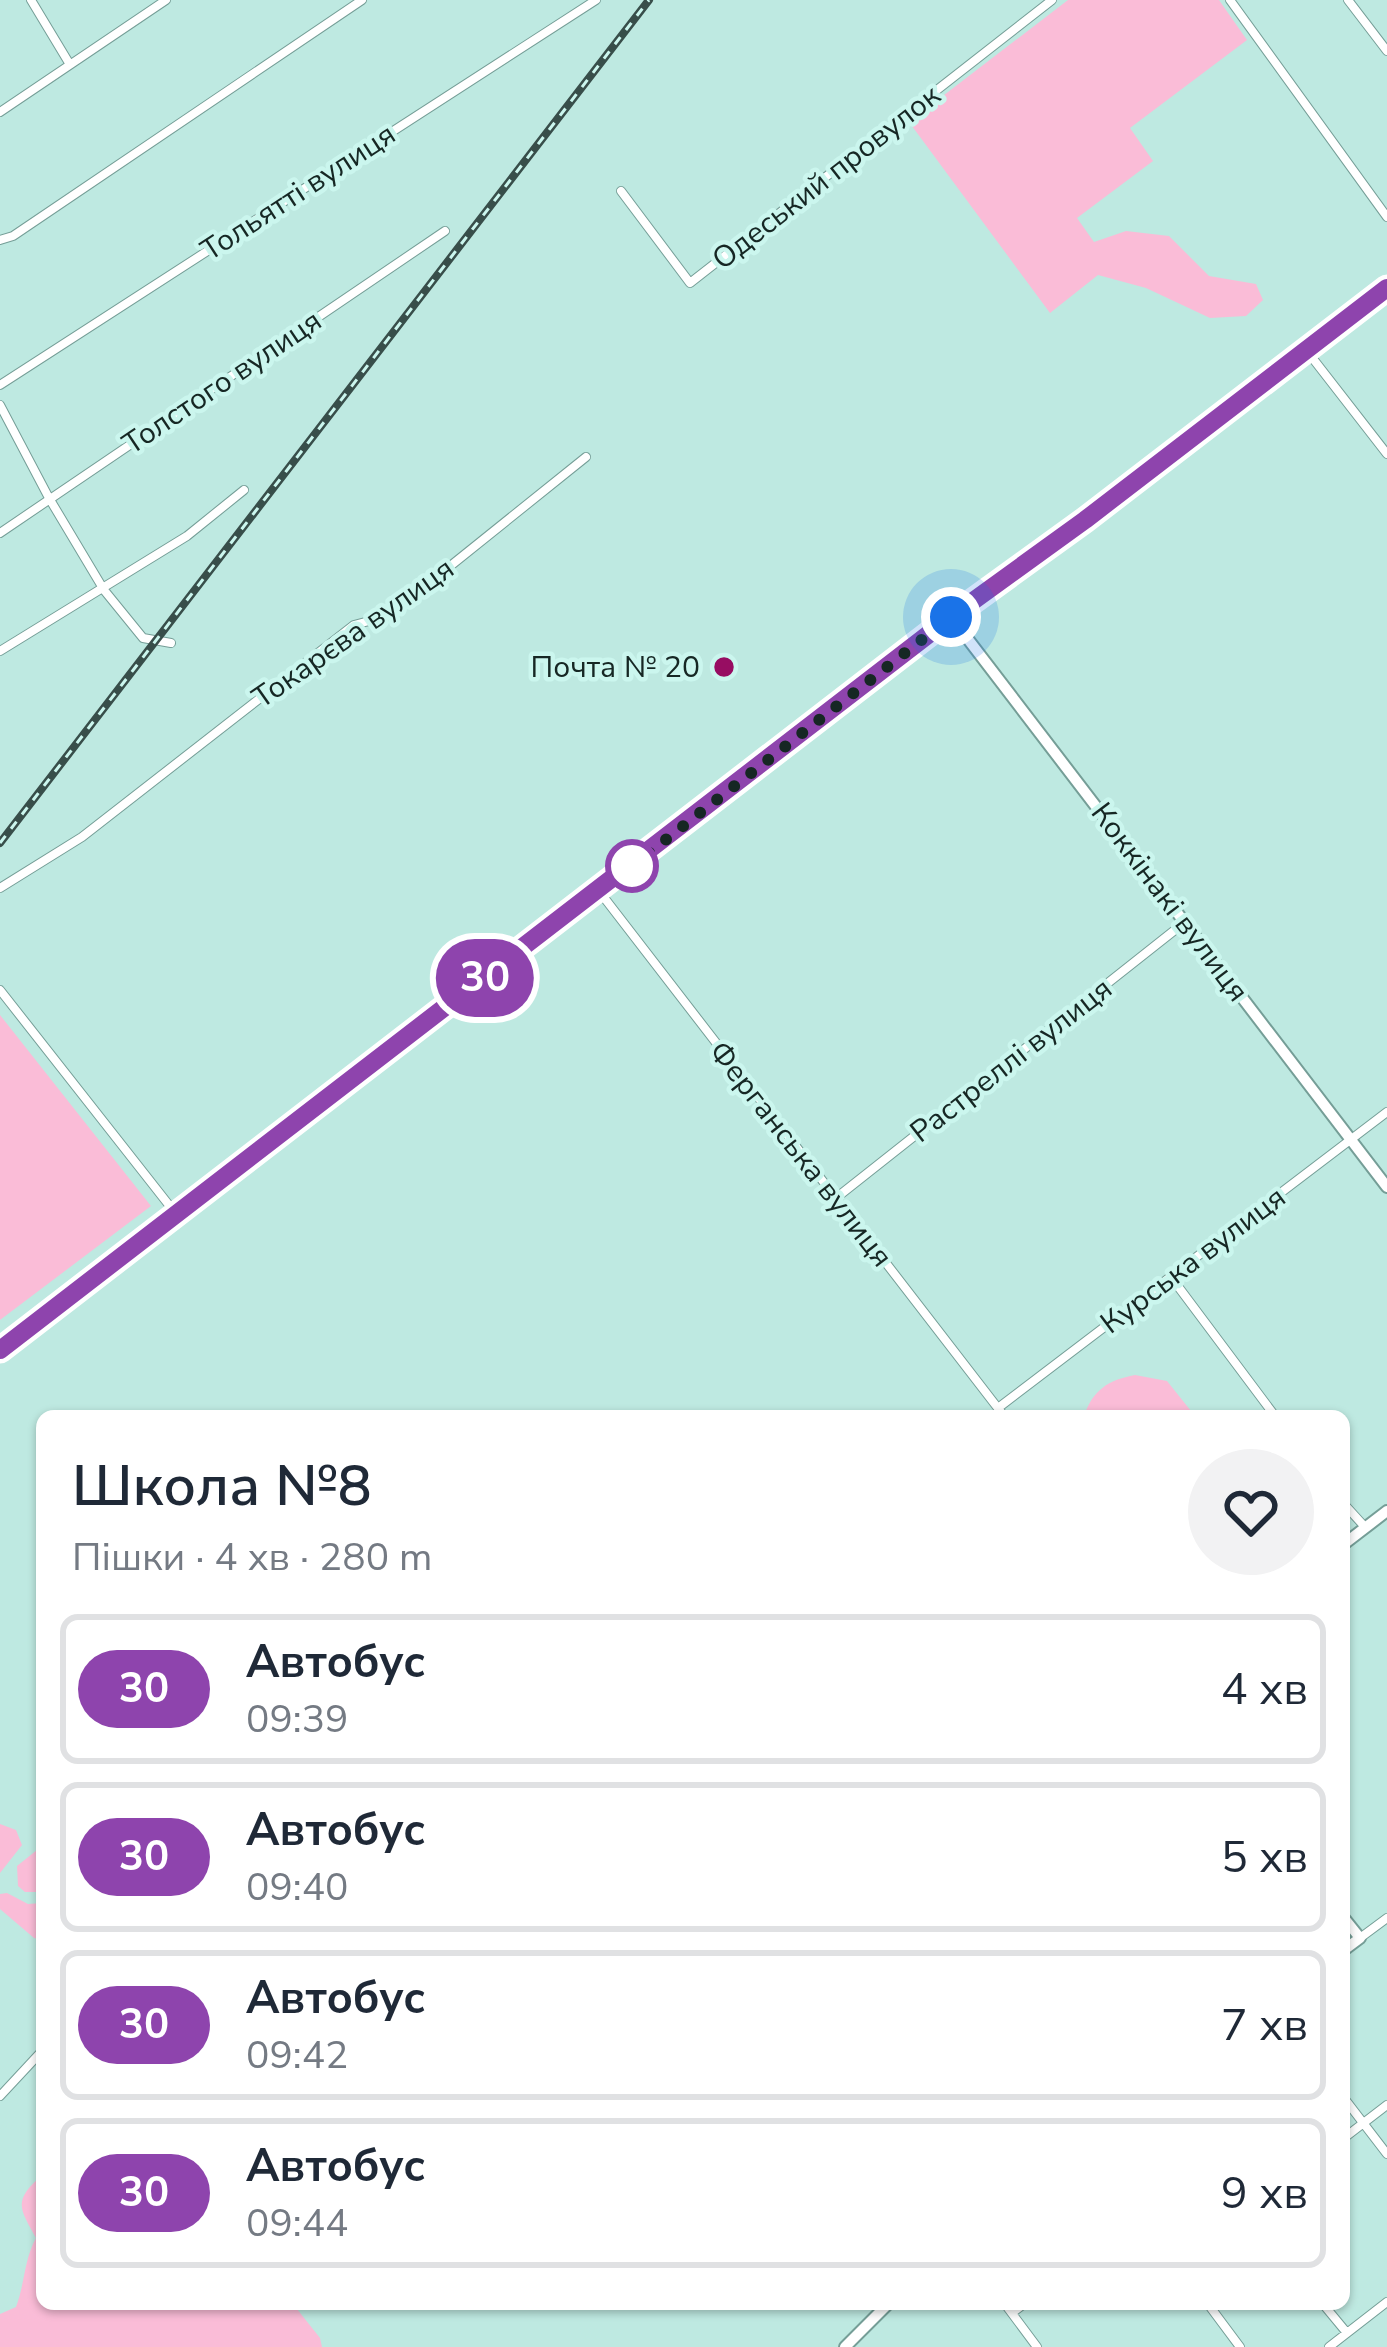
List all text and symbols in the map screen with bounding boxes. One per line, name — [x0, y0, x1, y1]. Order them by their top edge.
street label: Одеський провулок — [704, 75, 949, 279]
street label: Тольятті вулиця — [193, 114, 404, 271]
street label: Толстого вулиця — [115, 301, 330, 464]
street label: Токарєва вулиця — [244, 548, 462, 718]
your location — [921, 587, 981, 647]
place label: Почта № 20 — [531, 647, 700, 688]
marker: Почта № 20 — [711, 654, 737, 680]
street label: Коккінакі вулиця — [1081, 794, 1258, 1010]
unlabelled marker — [607, 841, 657, 891]
line badge: 30 — [431, 939, 539, 1017]
text: 30 — [460, 949, 510, 1006]
street label: Растреллі вулиця — [902, 969, 1121, 1152]
street label: Ферганська вулиця — [699, 1033, 902, 1276]
street label: Курська вулиця — [1092, 1177, 1294, 1344]
text: Школа №8 — [72, 1447, 372, 1525]
button: heart — [1188, 1449, 1314, 1575]
text: Пішки · 4 хв · 280 m — [72, 1531, 432, 1584]
text: Автобус — [246, 1632, 425, 1693]
text: 4 хв — [1221, 1659, 1308, 1720]
text: 30 — [119, 1660, 169, 1717]
text: 09:39 — [246, 1693, 349, 1746]
text: Автобус — [246, 1800, 425, 1861]
text: 5 хв — [1221, 1827, 1308, 1888]
text: 30 — [119, 1828, 169, 1885]
text: 09:40 — [246, 1861, 349, 1914]
text: Автобус — [246, 1968, 425, 2029]
text: 7 хв — [1221, 1995, 1308, 2056]
text: 30 — [119, 1996, 169, 2053]
text: 09:42 — [246, 2029, 349, 2082]
text: Автобус — [246, 2136, 425, 2197]
text: 9 хв — [1221, 2163, 1308, 2224]
text: 30 — [119, 2164, 169, 2221]
text: 09:44 — [246, 2197, 349, 2250]

